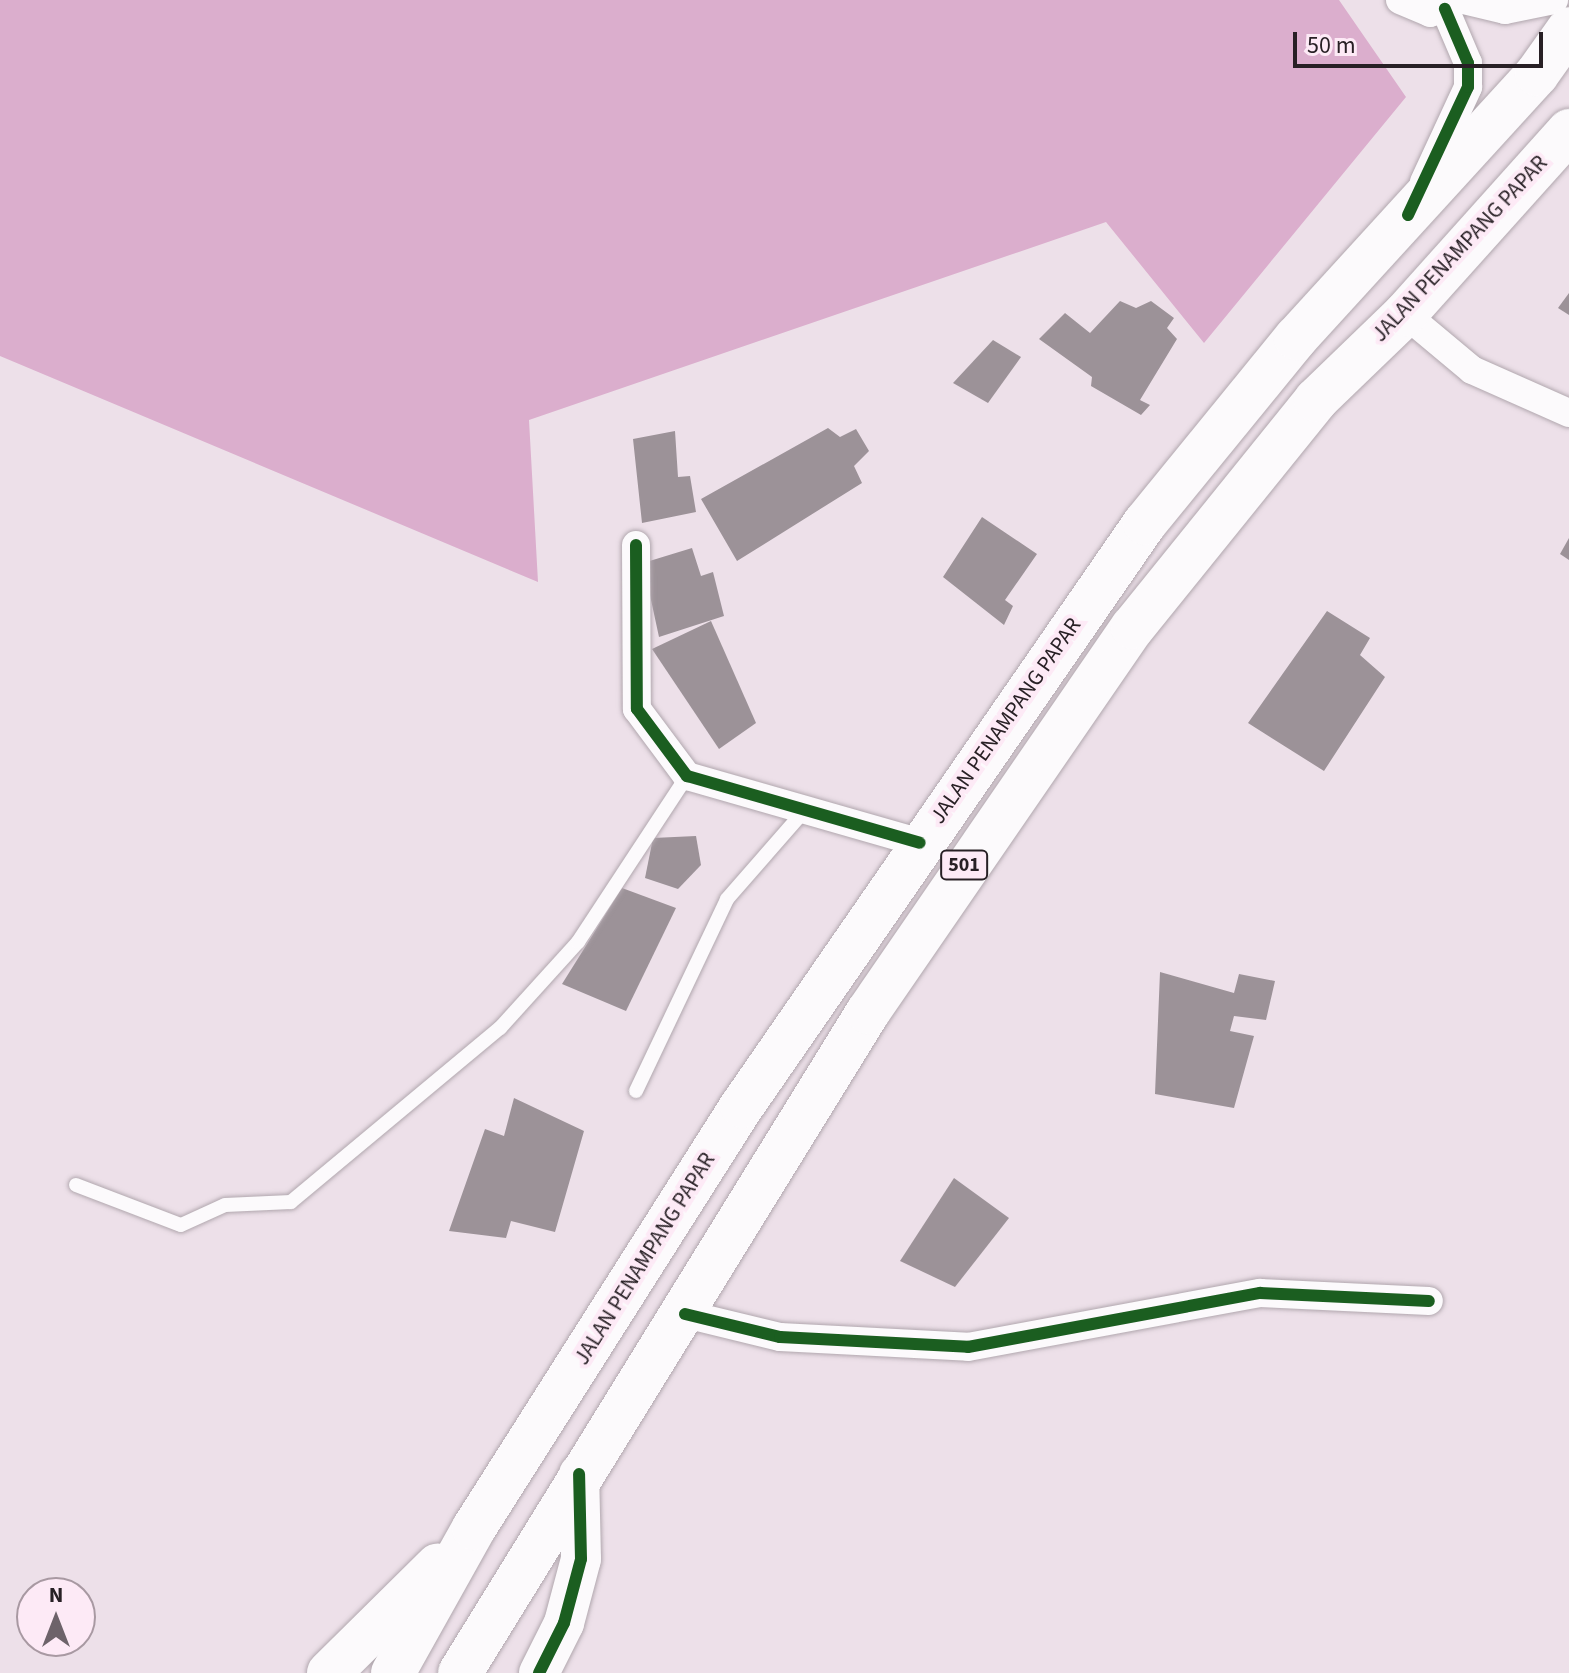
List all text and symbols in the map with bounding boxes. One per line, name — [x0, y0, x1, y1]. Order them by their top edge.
scale bar — [1297, 16, 1547, 66]
text: 50 m — [1307, 28, 1356, 63]
street label: JALAN PENAMPANG PAPAR — [1367, 150, 1553, 348]
street label: JALAN PENAMPANG PAPAR — [925, 613, 1087, 829]
road number: 501 — [940, 849, 988, 881]
street label: JALAN PENAMPANG PAPAR — [569, 1148, 721, 1370]
north arrow — [16, 1577, 96, 1657]
text: N — [49, 1579, 63, 1611]

